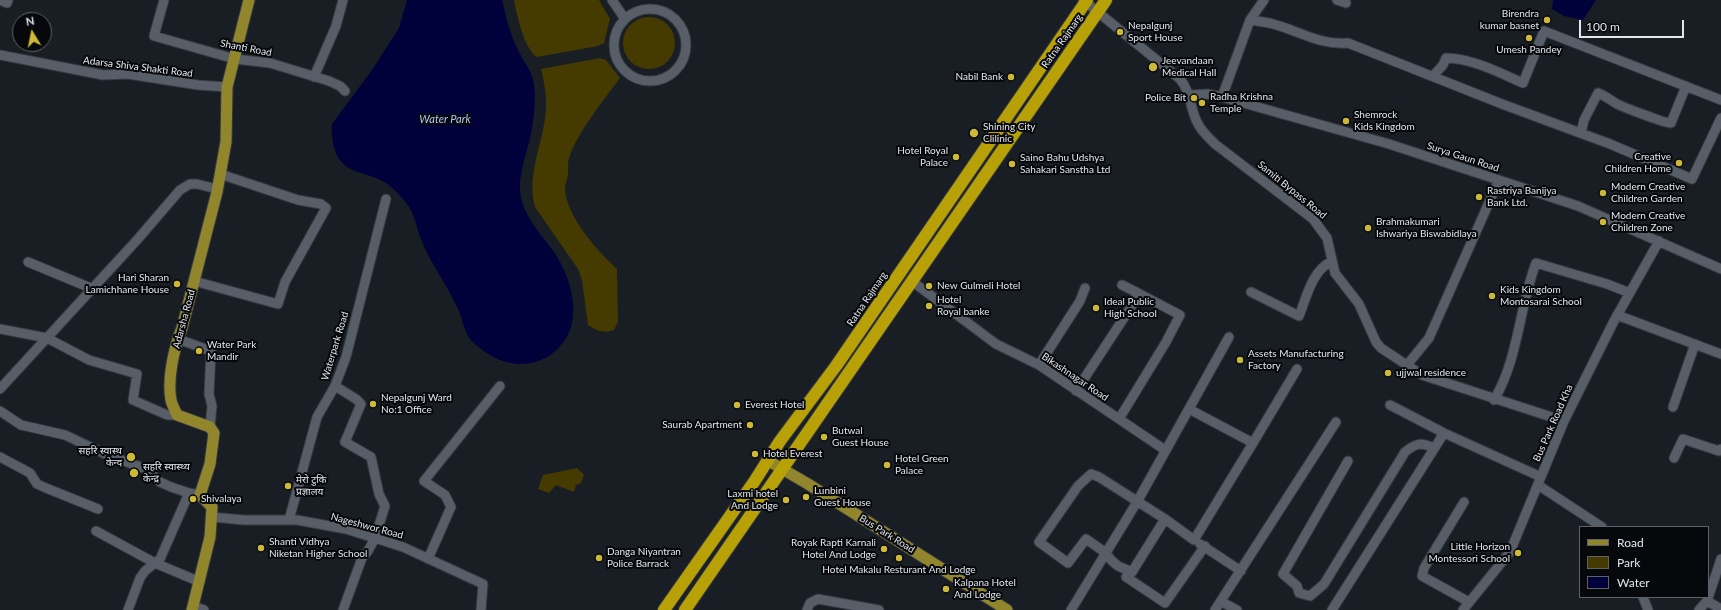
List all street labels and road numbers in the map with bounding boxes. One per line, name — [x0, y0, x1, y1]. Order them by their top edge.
street label: Ratna Rajmarg — [1039, 12, 1085, 70]
street label: Shanti Road — [219, 37, 273, 59]
street label: Adarsa Shiva Shakti Road — [82, 54, 194, 80]
street label: Surya Gaun Road — [1425, 140, 1501, 174]
street label: Samiti Bypass Road — [1255, 159, 1329, 221]
street label: Ratna Rajmarg — [844, 269, 890, 329]
street label: Adarsha Road — [170, 288, 198, 350]
street label: Waterpark Road — [319, 310, 351, 382]
street label: Bikashnagar Road — [1039, 350, 1111, 404]
street label: Bus Park Road Kha — [1531, 383, 1575, 463]
street label: Nageshwor Road — [329, 511, 405, 541]
street label: Bus Park Road — [857, 512, 917, 556]

